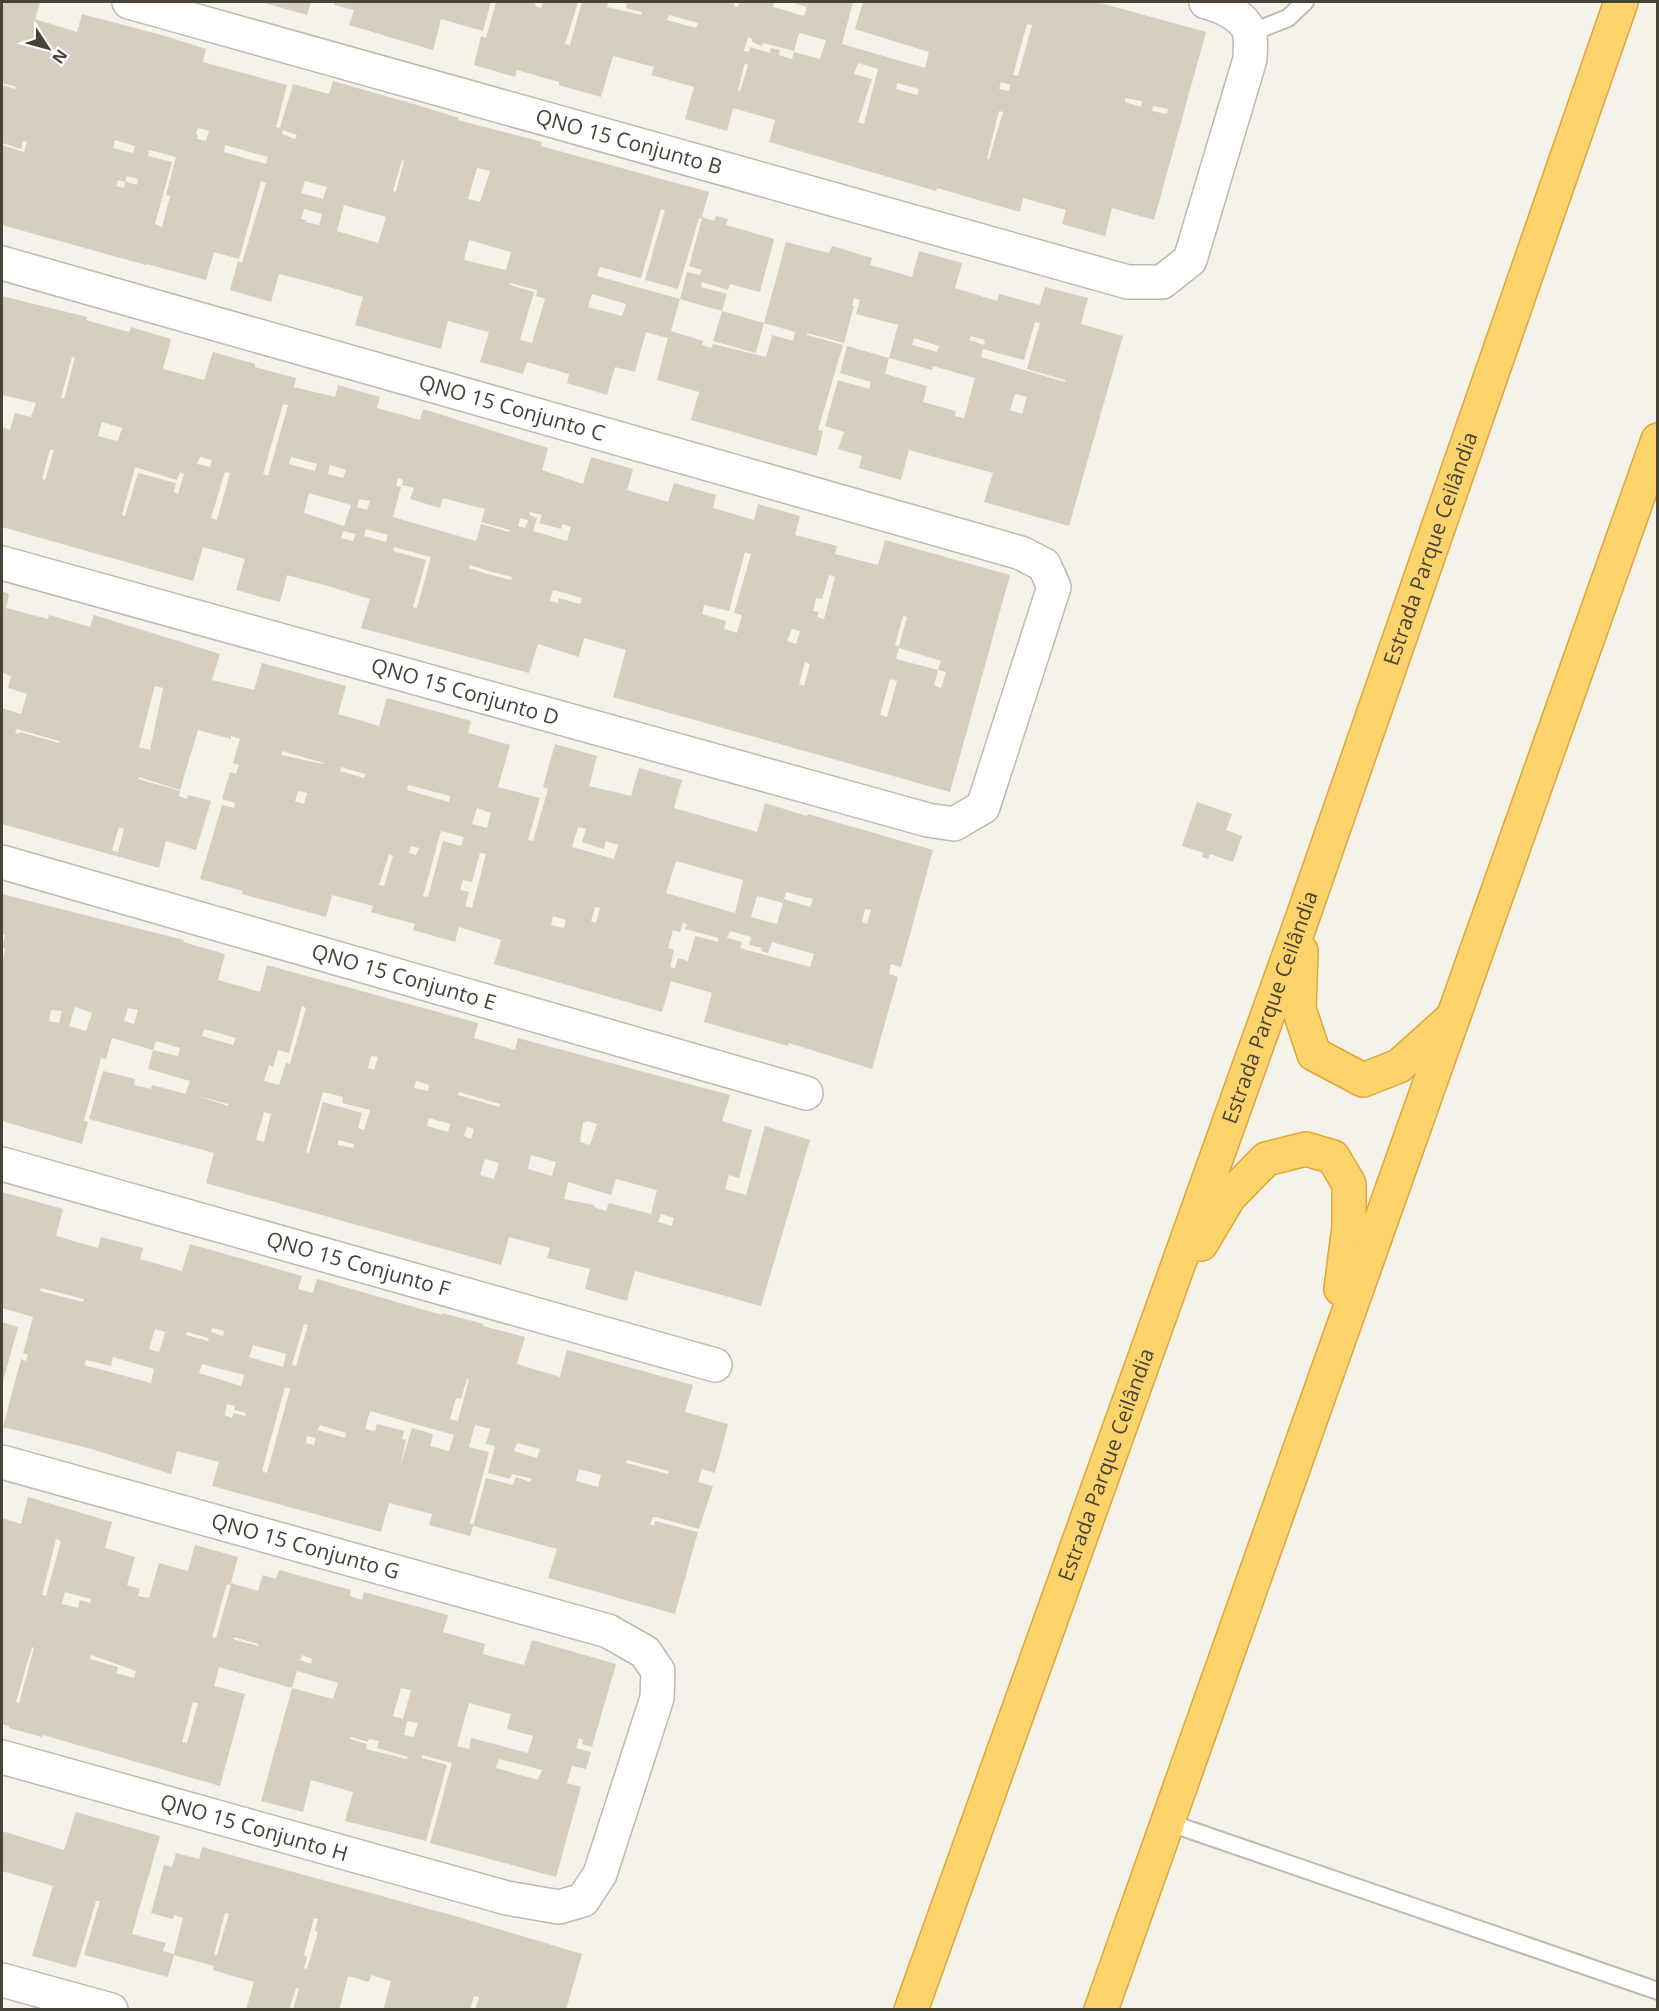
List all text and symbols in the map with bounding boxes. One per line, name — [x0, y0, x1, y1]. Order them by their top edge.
north arrow — [18, 18, 78, 78]
text: N — [47, 45, 73, 69]
street label: QNO 15 Conjunto B — [533, 102, 725, 181]
street label: QNO 15 Conjunto C — [416, 367, 608, 447]
street label: Estrada Parque Ceilândia — [1376, 428, 1483, 669]
street label: QNO 15 Conjunto D — [368, 651, 562, 731]
street label: Estrada Parque Ceilândia — [1215, 887, 1324, 1127]
street label: QNO 15 Conjunto E — [309, 937, 499, 1016]
street label: QNO 15 Conjunto F — [263, 1224, 454, 1303]
street label: Estrada Parque Ceilândia — [1051, 1344, 1160, 1585]
street label: QNO 15 Conjunto G — [208, 1506, 403, 1585]
street label: QNO 15 Conjunto H — [157, 1787, 352, 1867]

